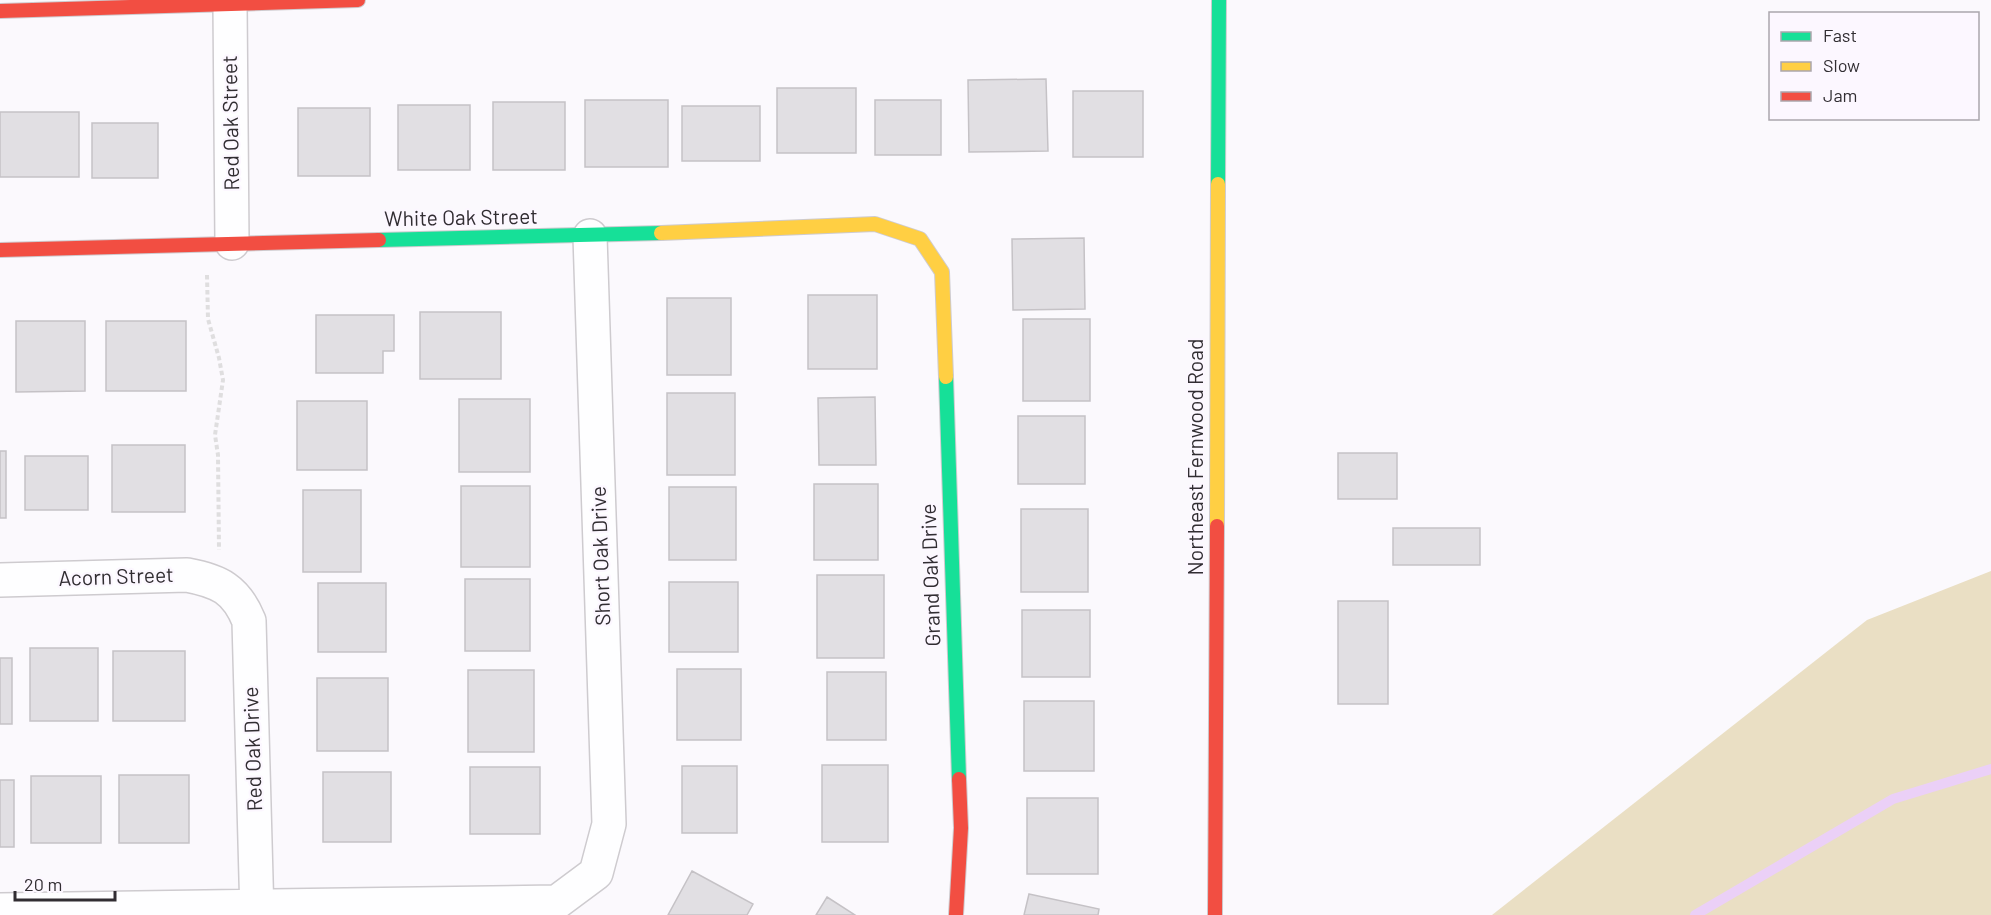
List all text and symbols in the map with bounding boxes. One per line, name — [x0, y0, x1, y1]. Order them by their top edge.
legend — [1769, 12, 1979, 120]
text: Fast — [1823, 24, 1857, 46]
text: Slow — [1823, 54, 1860, 76]
street label: Red Oak Street — [216, 55, 243, 191]
text: Jam — [1823, 84, 1857, 106]
street label: White Oak Street — [384, 203, 538, 230]
street label: Northeast Fernwood Road — [1182, 339, 1207, 575]
street label: Short Oak Drive — [585, 486, 614, 626]
street label: Grand Oak Drive — [915, 503, 944, 647]
street label: Acorn Street — [58, 561, 174, 590]
street label: Red Oak Drive — [237, 686, 266, 812]
scale bar — [15, 864, 116, 902]
text: 20 m — [24, 873, 62, 895]

